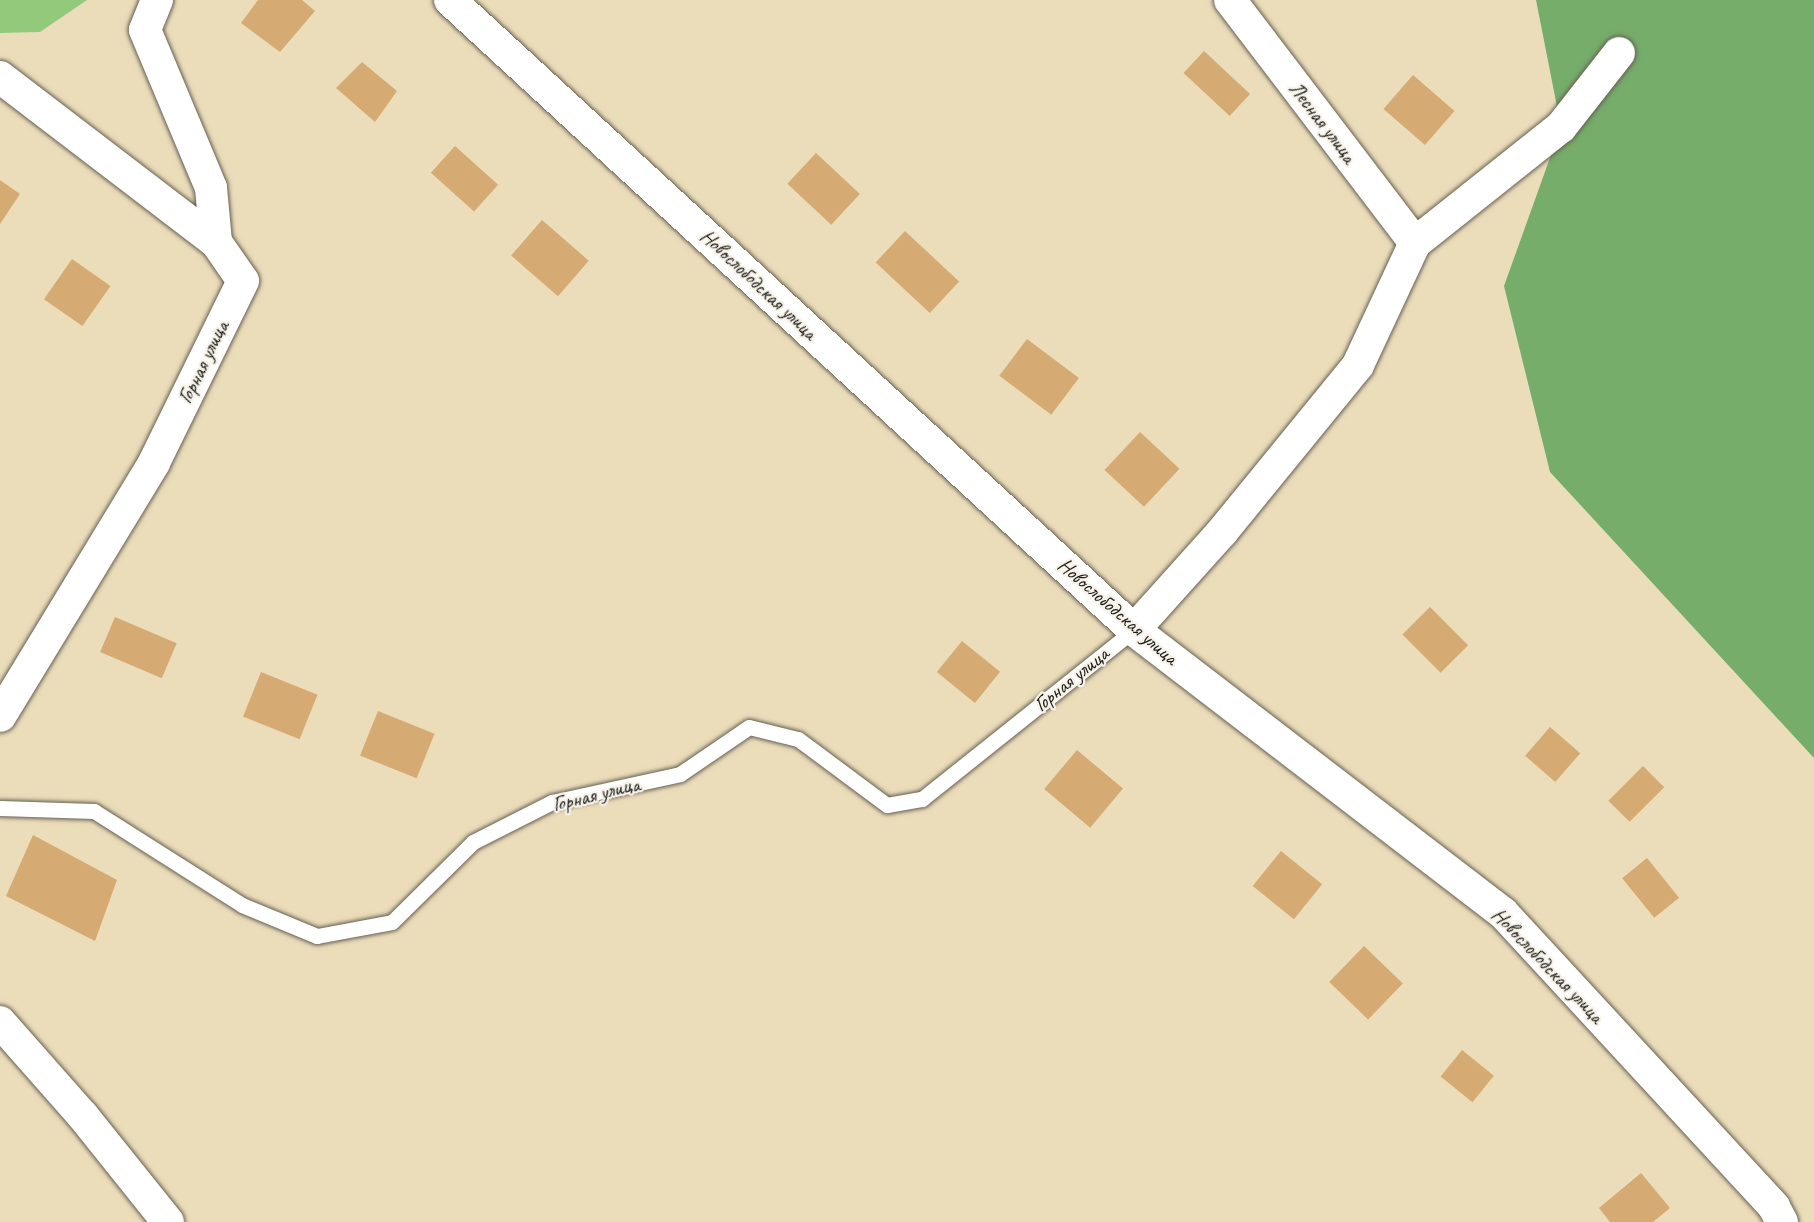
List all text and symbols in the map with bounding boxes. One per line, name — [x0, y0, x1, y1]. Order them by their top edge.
street label: Лесная улица — [1284, 76, 1362, 168]
street label: Новослободская улица — [695, 223, 823, 345]
street label: Горная улица — [172, 317, 234, 407]
street label: Новослободская улица — [1052, 552, 1184, 670]
street label: Горная улица — [1029, 641, 1113, 717]
street label: Горная улица — [550, 771, 642, 817]
street label: Новослободская улица — [1486, 902, 1610, 1028]

